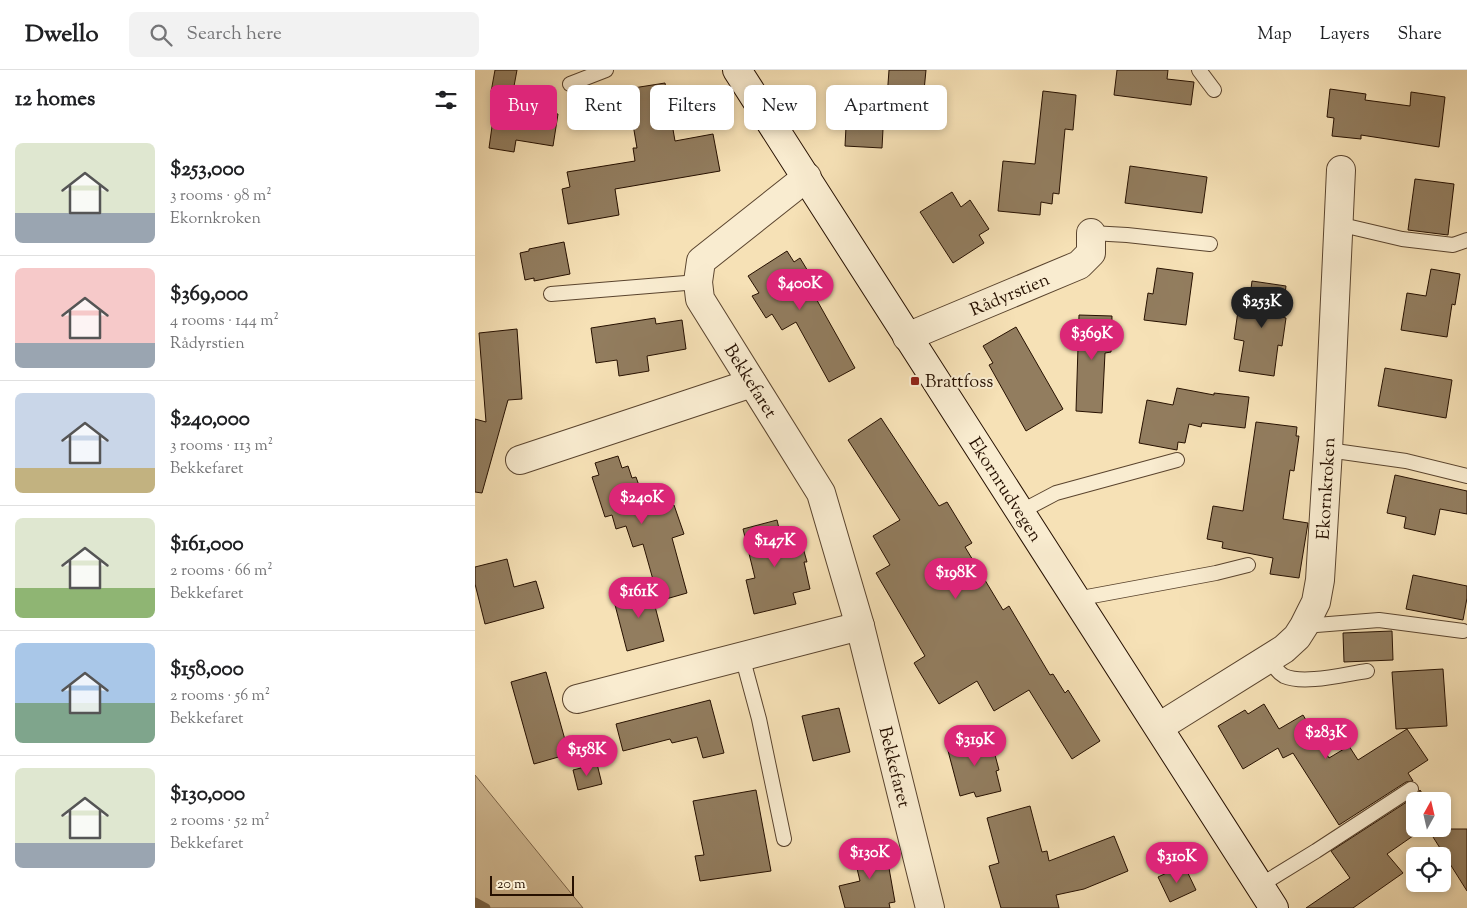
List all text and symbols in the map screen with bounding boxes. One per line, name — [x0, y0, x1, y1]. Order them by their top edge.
search box — [129, 12, 479, 57]
text: Dwello — [25, 18, 99, 52]
icon: search — [147, 21, 175, 49]
text: Search here — [187, 21, 282, 48]
text: Map — [1257, 22, 1292, 48]
text: Layers — [1320, 22, 1370, 48]
text: Share — [1398, 22, 1442, 48]
text: 12 homes — [15, 85, 95, 115]
chip: Buy — [490, 85, 557, 130]
chip: Rent — [567, 85, 640, 130]
chip: Filters — [650, 85, 734, 130]
chip: New — [744, 85, 816, 130]
chip: Apartment — [826, 85, 947, 130]
icon: filters — [432, 86, 460, 114]
text: $253,000 — [170, 155, 245, 185]
icon: home — [55, 163, 115, 223]
text: 3 rooms · 98 m² — [170, 185, 272, 208]
text: Ekornkroken — [170, 208, 261, 231]
pin: $400K — [765, 268, 835, 311]
street label: Rådyrstien — [966, 268, 1054, 324]
text: $400K — [778, 273, 822, 296]
text: $369,000 — [170, 280, 248, 310]
pin: $253K — [1227, 286, 1297, 329]
icon: home — [55, 288, 115, 348]
text: $253K — [1242, 291, 1282, 314]
text: 4 rooms · 144 m² — [170, 310, 279, 333]
pin: $369K — [1057, 318, 1127, 361]
text: $369K — [1071, 323, 1113, 346]
text: Rådyrstien — [170, 333, 245, 356]
street label: Bekkefaret — [716, 340, 782, 424]
place label: Brattfoss — [925, 370, 993, 396]
marker: Brattfoss — [909, 375, 921, 387]
text: $240,000 — [170, 405, 250, 435]
icon: home — [55, 413, 115, 473]
street label: Ekornrudvegen — [961, 433, 1048, 548]
text: 3 rooms · 113 m² — [170, 435, 273, 458]
street label: Ekornkroken — [1312, 436, 1344, 540]
text: Bekkefaret — [170, 458, 244, 481]
pin: $240K — [607, 482, 677, 525]
text: $240K — [620, 487, 664, 510]
pin: $147K — [740, 526, 810, 568]
text: $161,000 — [170, 530, 244, 560]
text: $147K — [754, 530, 796, 553]
icon: home — [55, 538, 115, 598]
pin: $198K — [921, 558, 991, 600]
text: 2 rooms · 66 m² — [170, 560, 273, 583]
text: $198K — [935, 562, 977, 585]
pin: $161K — [604, 576, 674, 619]
text: $161K — [620, 581, 658, 604]
text: Bekkefaret — [170, 583, 244, 606]
text: $158,000 — [170, 655, 244, 685]
icon: home — [55, 663, 115, 723]
text: 2 rooms · 56 m² — [170, 685, 270, 708]
text: Bekkefaret — [170, 708, 244, 731]
pin: $283K — [1291, 718, 1361, 760]
text: $283K — [1305, 722, 1347, 745]
street label: Bekkefaret — [870, 724, 916, 811]
pin: $319K — [940, 724, 1010, 767]
text: $319K — [955, 729, 995, 752]
pin: $158K — [552, 734, 622, 777]
text: $158K — [567, 739, 607, 762]
text: $130,000 — [170, 780, 245, 810]
icon: home — [55, 788, 115, 848]
north arrow — [1406, 792, 1451, 838]
map controls — [1406, 792, 1451, 892]
text: 2 rooms · 52 m² — [170, 810, 270, 833]
text: Bekkefaret — [170, 833, 244, 856]
pin: $130K — [835, 838, 905, 880]
text: $130K — [850, 842, 890, 865]
pin: $310K — [1142, 842, 1212, 884]
text: $310K — [1157, 846, 1197, 869]
button: locate — [1406, 847, 1451, 892]
scale bar — [490, 873, 574, 896]
text: 20 m — [497, 875, 526, 895]

